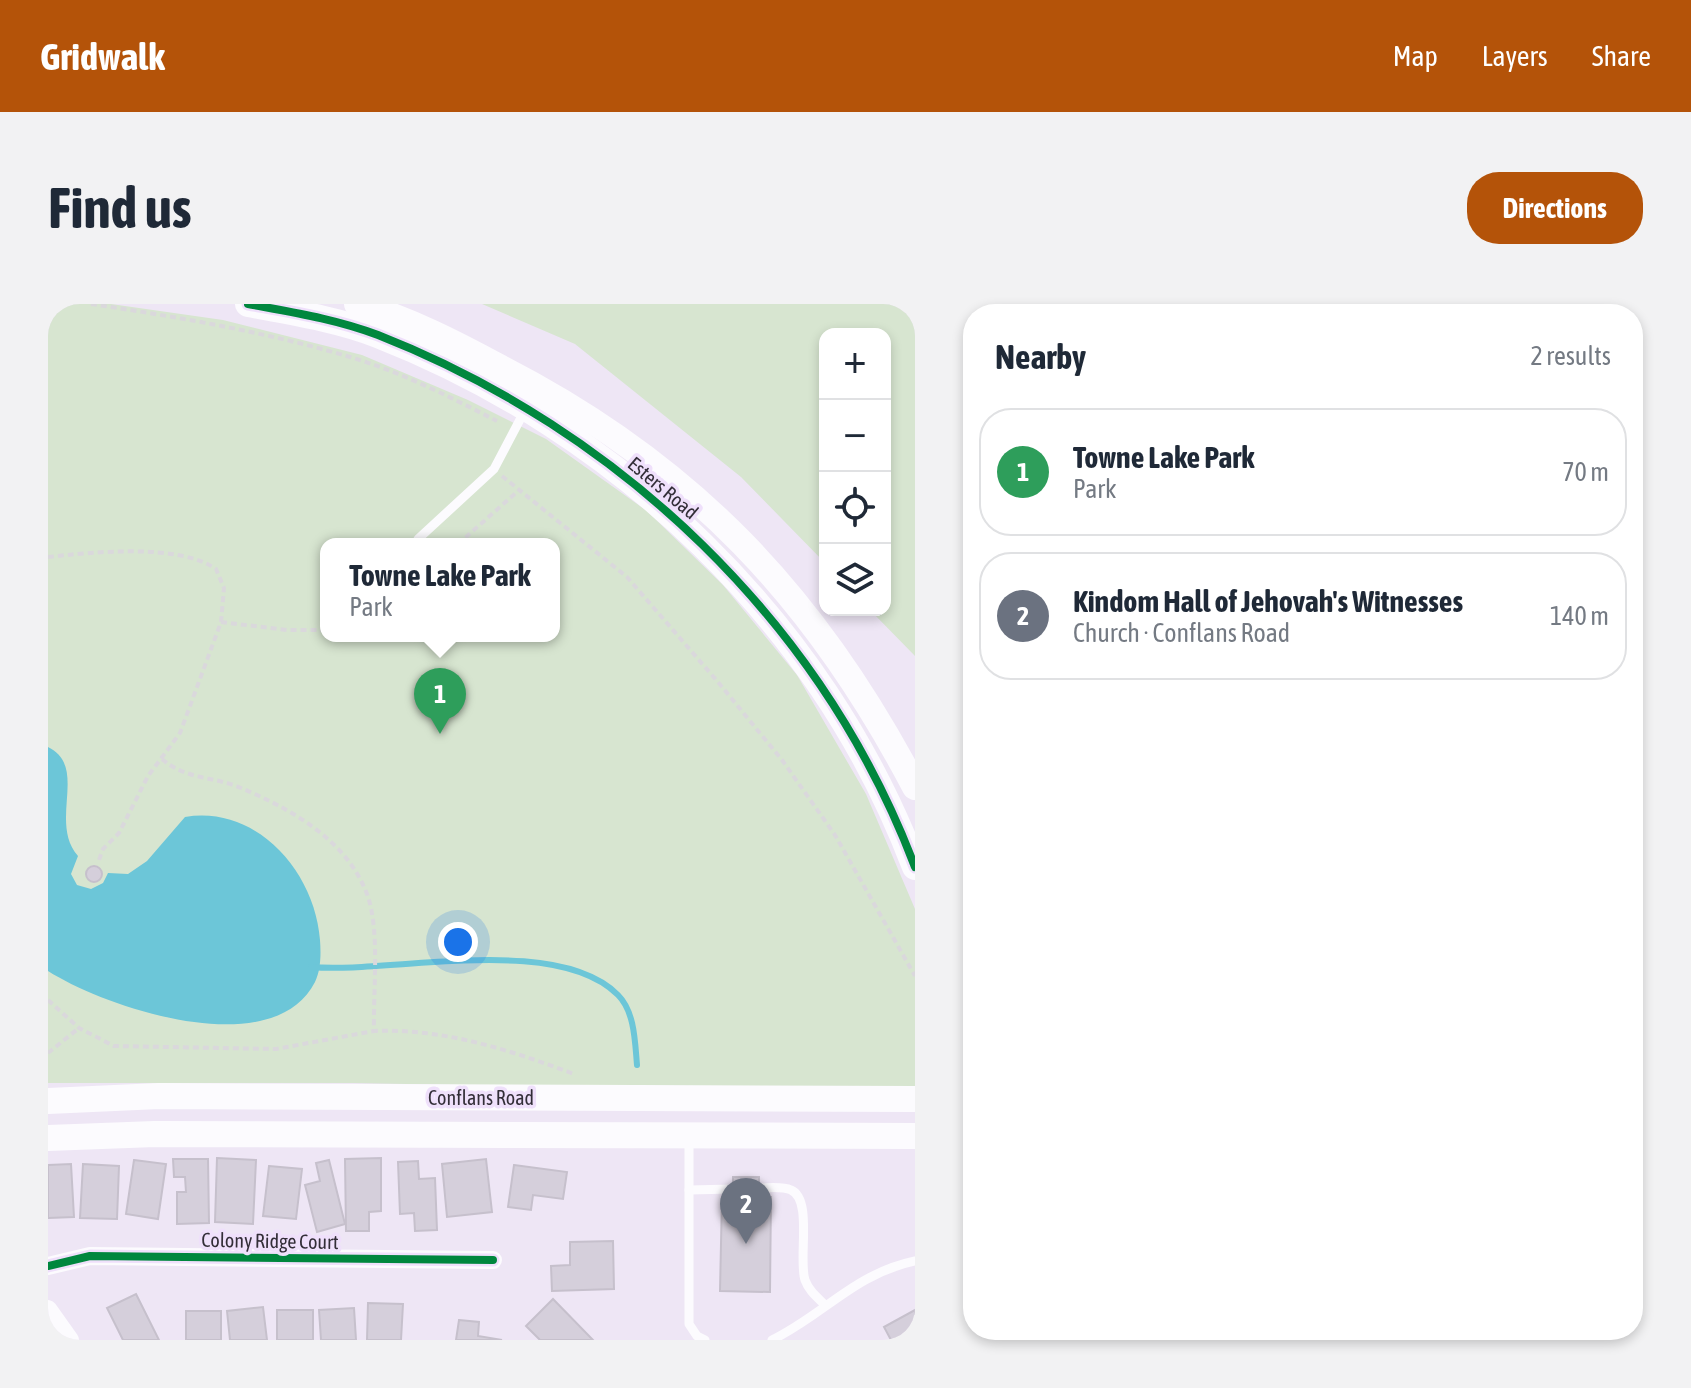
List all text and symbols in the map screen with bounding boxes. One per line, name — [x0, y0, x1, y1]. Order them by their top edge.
text: Gridwalk — [40, 35, 165, 78]
text: Map — [1393, 40, 1438, 72]
text: Layers — [1482, 40, 1548, 72]
text: Share — [1592, 40, 1651, 72]
button: Directions — [1467, 172, 1643, 244]
text: Find us — [48, 176, 192, 240]
map controls — [819, 328, 891, 616]
button: + — [819, 328, 891, 400]
text: Nearby — [995, 337, 1086, 376]
text: 2 results — [1530, 341, 1611, 371]
button: − — [819, 400, 891, 472]
text: Towne Lake Park — [1073, 440, 1254, 474]
street label: Esters Road — [624, 452, 703, 523]
text: 1 — [1017, 457, 1029, 487]
text: 70 m — [1562, 457, 1609, 487]
button: locate — [819, 472, 891, 544]
text: Park — [1073, 474, 1116, 504]
popup — [320, 538, 560, 642]
button: layers — [819, 544, 891, 616]
text: Towne Lake Park — [349, 558, 531, 592]
text: Kindom Hall of Jehovah's Witnesses — [1073, 584, 1463, 618]
text: Park — [349, 592, 393, 622]
text: 2 — [1017, 601, 1029, 631]
text: 140 m — [1550, 601, 1609, 631]
text: Church · Conflans Road — [1073, 618, 1290, 648]
pin: 1 — [414, 668, 466, 734]
your location — [438, 922, 478, 962]
street label: Conflans Road — [428, 1086, 534, 1109]
pin: 2 — [720, 1178, 772, 1244]
street label: Colony Ridge Court — [201, 1228, 339, 1253]

